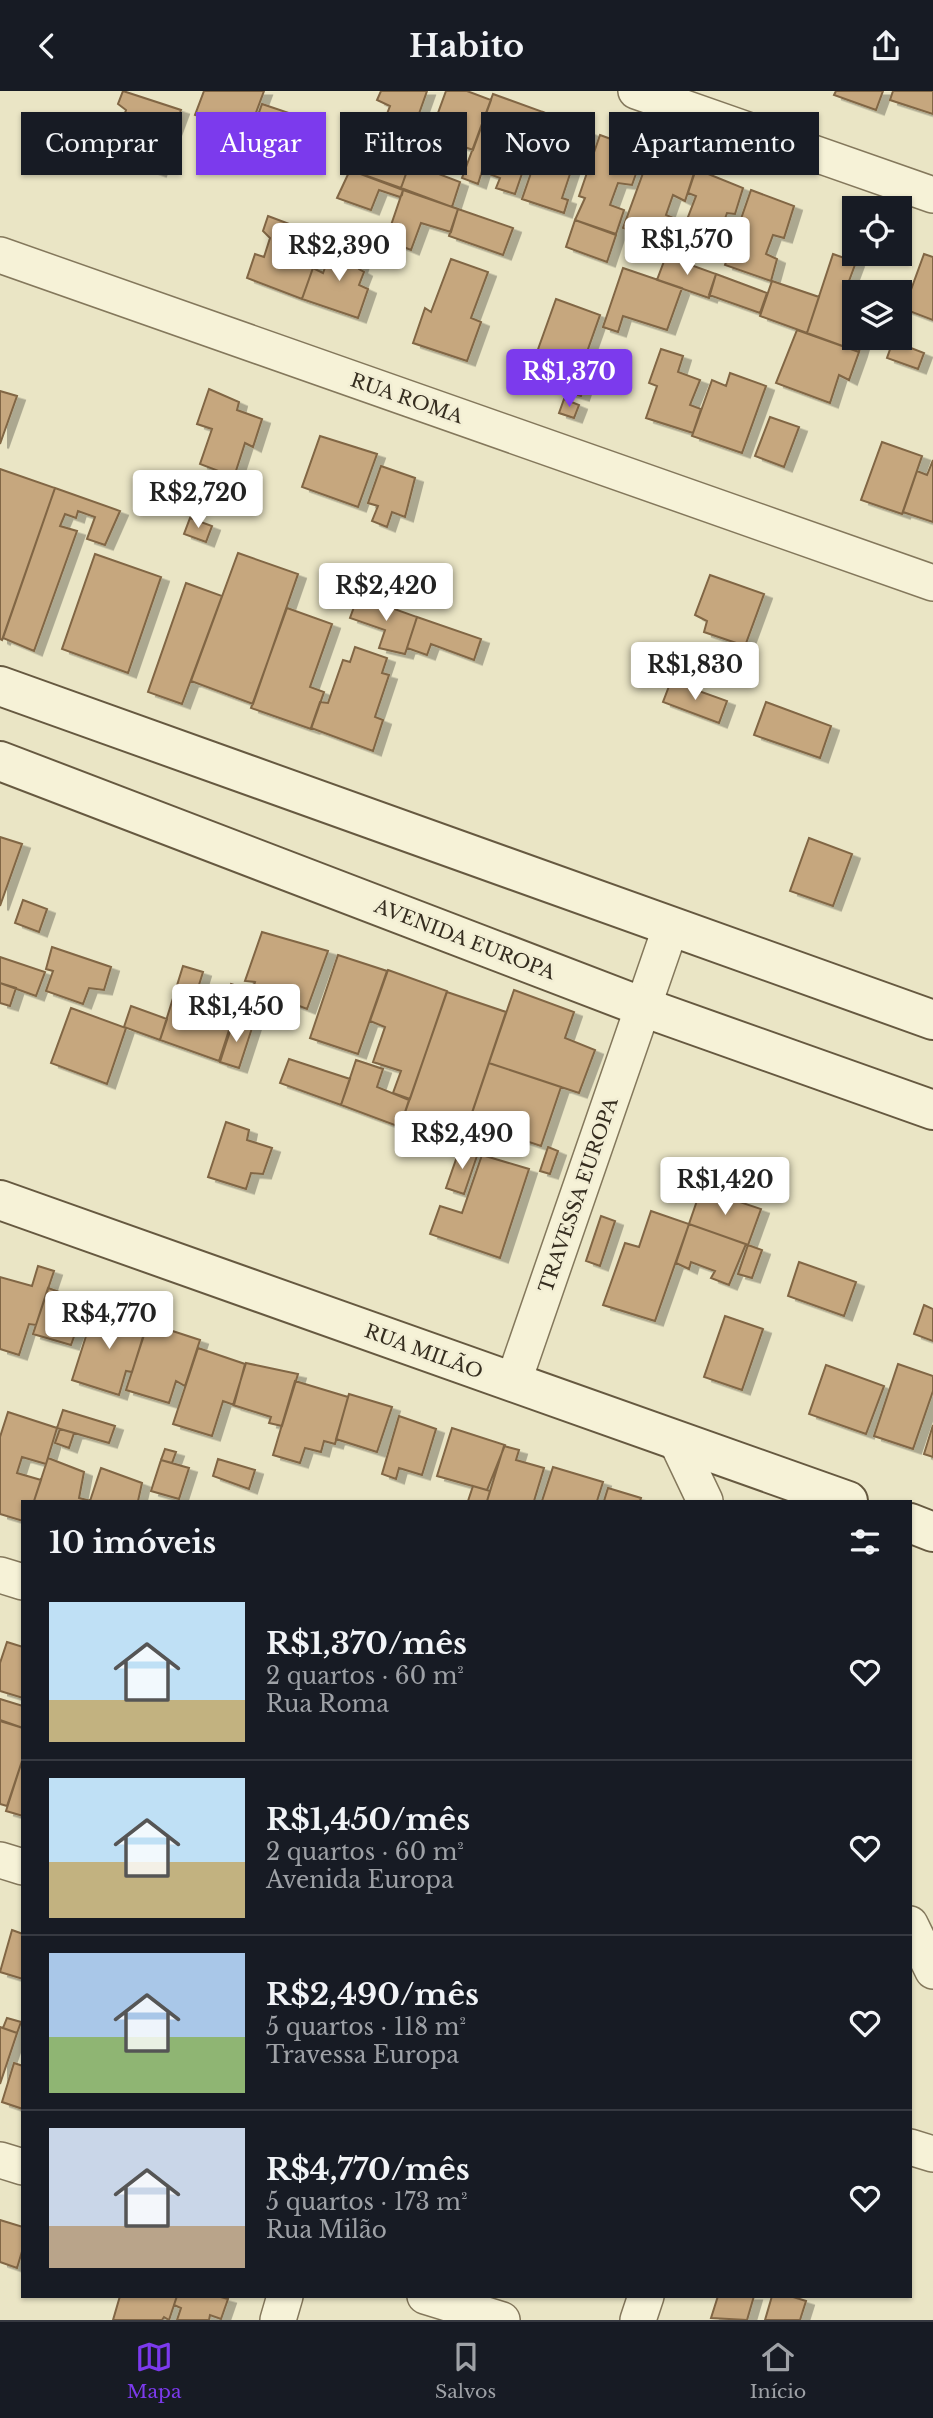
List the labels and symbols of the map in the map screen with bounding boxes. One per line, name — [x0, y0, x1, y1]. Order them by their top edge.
pin: R$1,570 — [622, 218, 752, 277]
pin: R$2,390 — [274, 223, 404, 283]
pin: R$1,370 — [504, 349, 634, 409]
street label: RUA ROMA — [348, 369, 466, 429]
pin: R$2,720 — [133, 471, 263, 530]
pin: R$2,420 — [321, 563, 451, 623]
pin: R$1,830 — [630, 643, 760, 702]
street label: AVENIDA EUROPA — [370, 894, 559, 985]
pin: R$1,450 — [171, 985, 301, 1044]
street label: TRAVESSA EUROPA — [534, 1094, 623, 1296]
pin: R$2,490 — [397, 1111, 527, 1171]
pin: R$1,420 — [660, 1157, 790, 1217]
pin: R$4,770 — [44, 1291, 174, 1351]
street label: RUA MILÃO — [362, 1319, 486, 1383]

